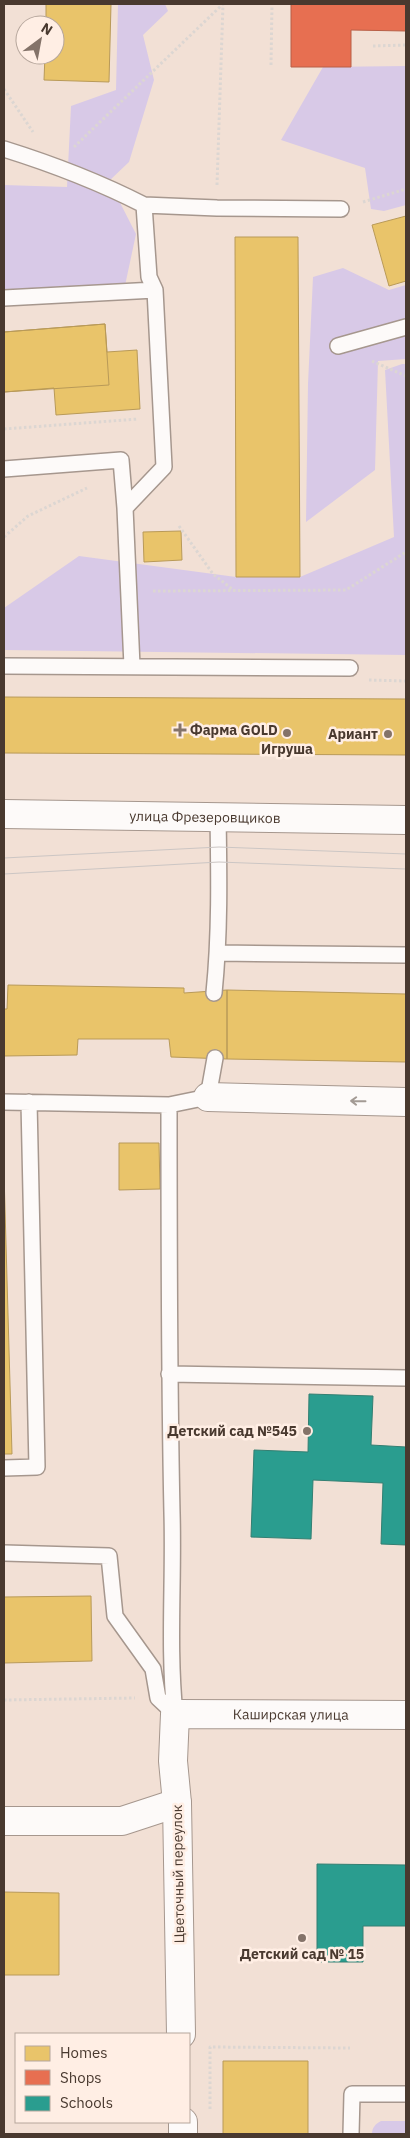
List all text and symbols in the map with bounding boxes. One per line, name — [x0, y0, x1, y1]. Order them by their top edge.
north arrow — [15, 15, 65, 65]
text: N — [38, 19, 56, 39]
place label: Фарма GOLD — [190, 721, 278, 739]
marker: Фарма GOLD — [174, 724, 186, 736]
place label: Ариант — [328, 725, 378, 743]
marker: Игруша — [281, 727, 293, 739]
marker: Ариант — [382, 728, 394, 740]
place label: Игруша — [261, 740, 313, 758]
street label: улица Фрезеровщиков — [129, 807, 281, 827]
one-way arrow — [350, 1097, 366, 1106]
place label: Детский сад №545 — [167, 1422, 297, 1440]
marker: Детский сад №545 — [301, 1425, 313, 1437]
street label: Каширская улица — [233, 1705, 349, 1724]
street label: Цветочный переулок — [168, 1804, 188, 1944]
marker: Детский сад № 15 — [296, 1932, 308, 1944]
place label: Детский сад № 15 — [240, 1945, 364, 1963]
legend — [15, 2033, 190, 2123]
text: Homes — [60, 2043, 108, 2062]
text: Shops — [60, 2068, 102, 2087]
text: Schools — [60, 2093, 113, 2112]

